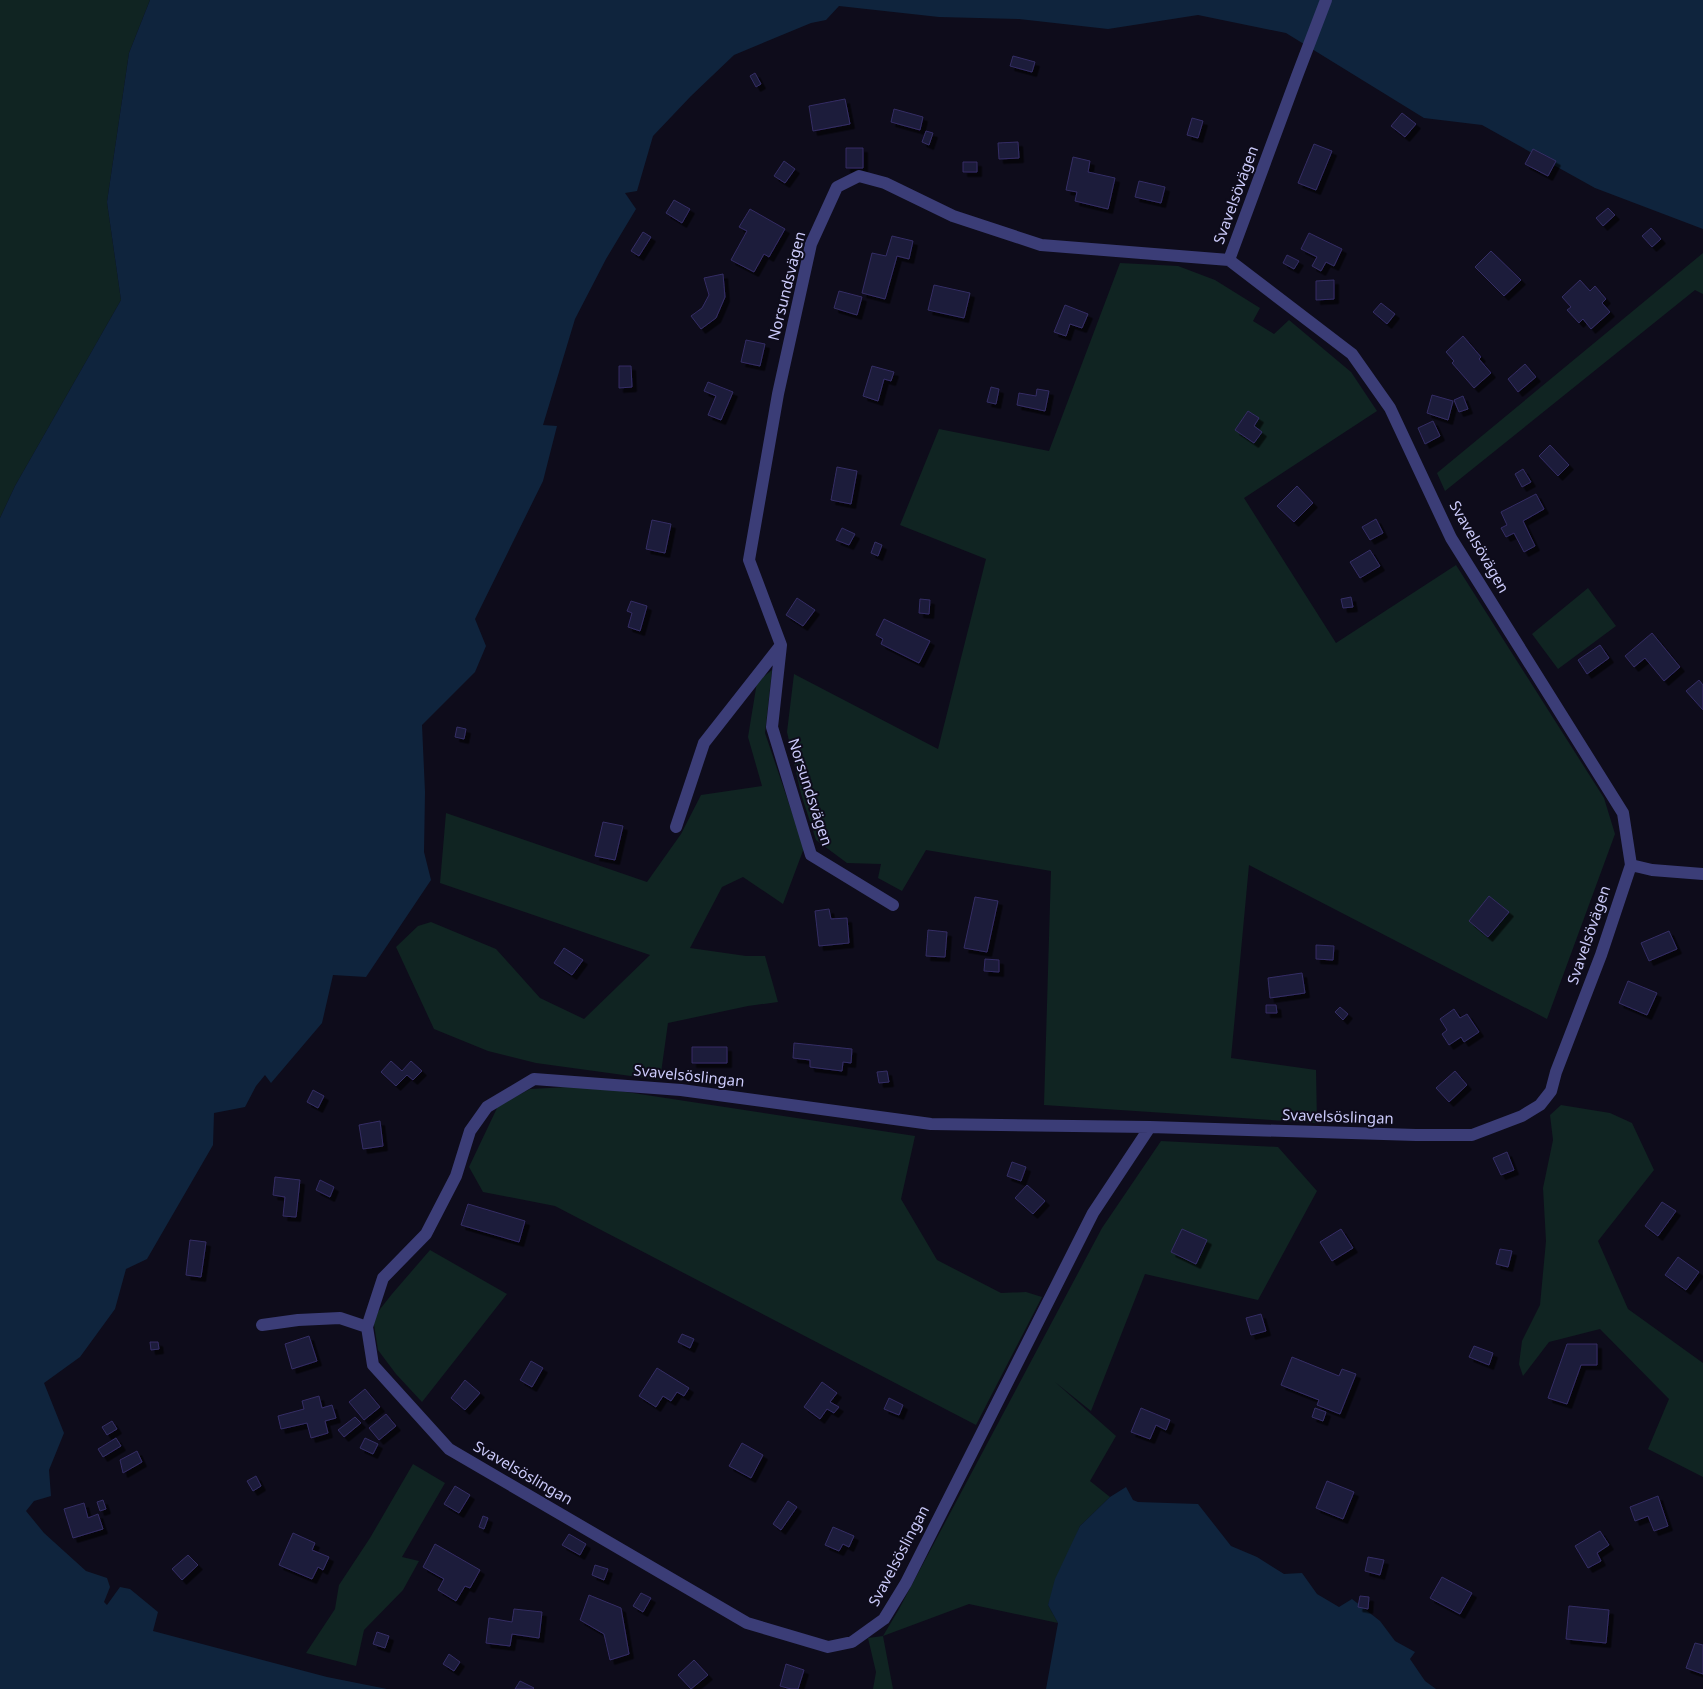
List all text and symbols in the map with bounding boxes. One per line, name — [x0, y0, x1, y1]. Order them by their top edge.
street label: Svavelsövägen — [1208, 143, 1262, 247]
street label: Norsundsvägen — [763, 229, 809, 342]
street label: Svavelsövägen — [1445, 497, 1514, 596]
street label: Norsundsvägen — [784, 735, 838, 848]
street label: Svavelsövägen — [1562, 883, 1614, 987]
street label: Svavelsöslingan — [633, 1059, 746, 1091]
street label: Svavelsöslingan — [1282, 1104, 1394, 1128]
street label: Svavelsöslingan — [470, 1436, 577, 1509]
street label: Svavelsöslingan — [863, 1502, 933, 1609]

